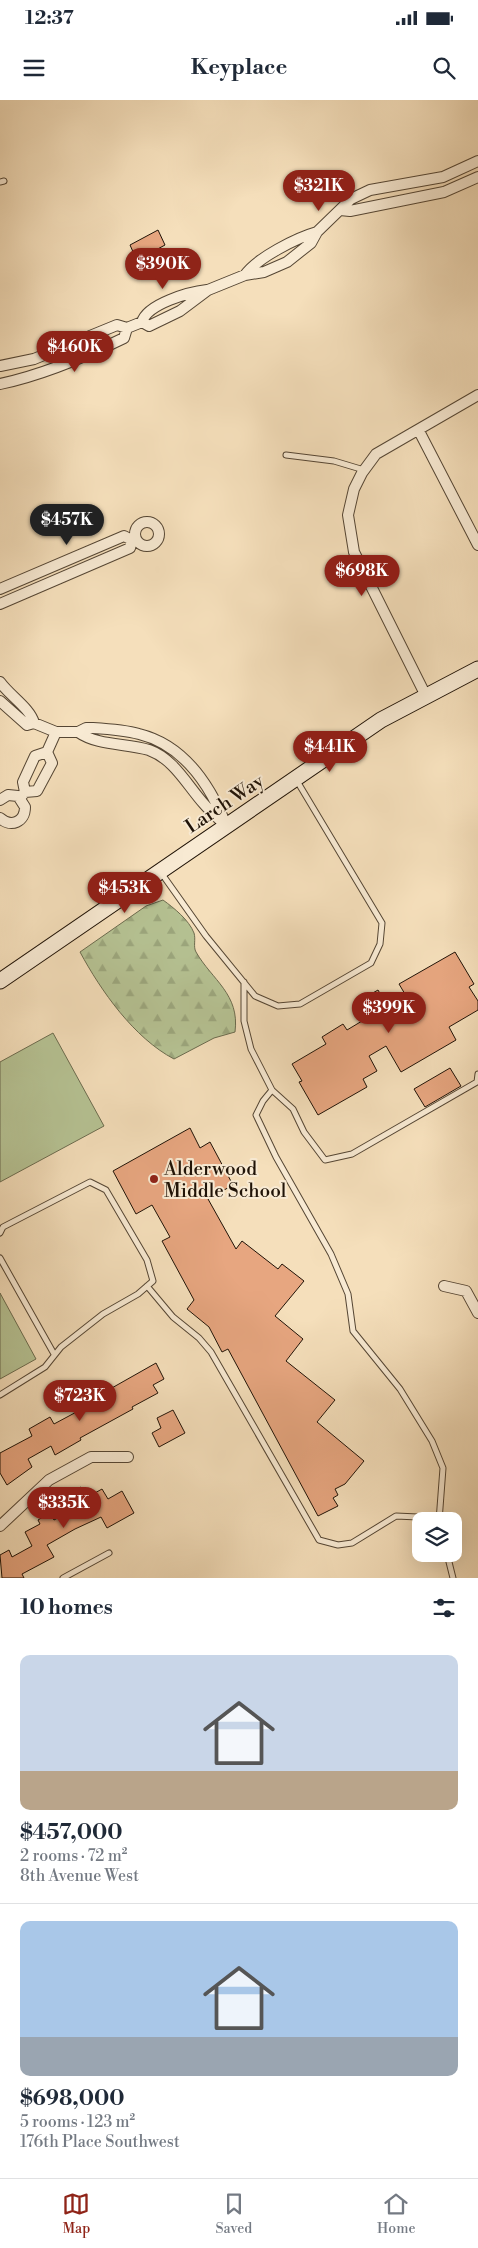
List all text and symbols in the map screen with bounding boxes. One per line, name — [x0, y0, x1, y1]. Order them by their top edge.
text: 12:37 — [25, 6, 74, 30]
icon: menu — [20, 54, 48, 82]
text: Keyplace — [191, 54, 287, 81]
icon: search — [430, 54, 458, 82]
pin: $321K — [284, 170, 354, 212]
text: $321K — [294, 176, 344, 196]
pin: $390K — [128, 248, 198, 290]
text: $390K — [136, 254, 190, 274]
pin: $460K — [40, 330, 110, 373]
text: $460K — [48, 337, 102, 357]
pin: $457K — [32, 504, 102, 546]
text: $457K — [41, 510, 93, 530]
pin: $698K — [327, 554, 397, 597]
text: $698K — [336, 561, 388, 581]
pin: $441K — [295, 730, 365, 773]
text: $441K — [304, 737, 356, 757]
street label: Larch Way — [181, 768, 269, 839]
pin: $453K — [90, 872, 160, 914]
text: $453K — [99, 878, 151, 898]
pin: $399K — [354, 992, 424, 1034]
text: $399K — [363, 998, 415, 1018]
place label: Alderwood Middle School — [163, 1157, 287, 1203]
marker: Alderwood Middle School — [148, 1173, 160, 1185]
pin: $723K — [45, 1380, 115, 1422]
text: $723K — [54, 1386, 106, 1406]
pin: $335K — [29, 1486, 99, 1529]
text: $335K — [38, 1493, 90, 1513]
map controls — [412, 1512, 462, 1562]
button: layers — [412, 1512, 462, 1562]
icon: filters — [430, 1594, 458, 1622]
text: 10 homes — [20, 1595, 113, 1621]
icon: home — [194, 1688, 284, 1778]
text: $457,000 — [20, 1820, 123, 1846]
text: 2 rooms · 72 m² — [20, 1846, 127, 1866]
text: 8th Avenue West — [20, 1866, 139, 1886]
icon: home — [194, 1953, 284, 2043]
text: $698,000 — [20, 2086, 125, 2112]
text: 5 rooms · 123 m² — [20, 2112, 135, 2132]
text: 176th Place Southwest — [20, 2132, 180, 2152]
tab: Map — [62, 2190, 90, 2238]
tab: Saved — [215, 2190, 252, 2238]
tab: Home — [377, 2190, 416, 2238]

